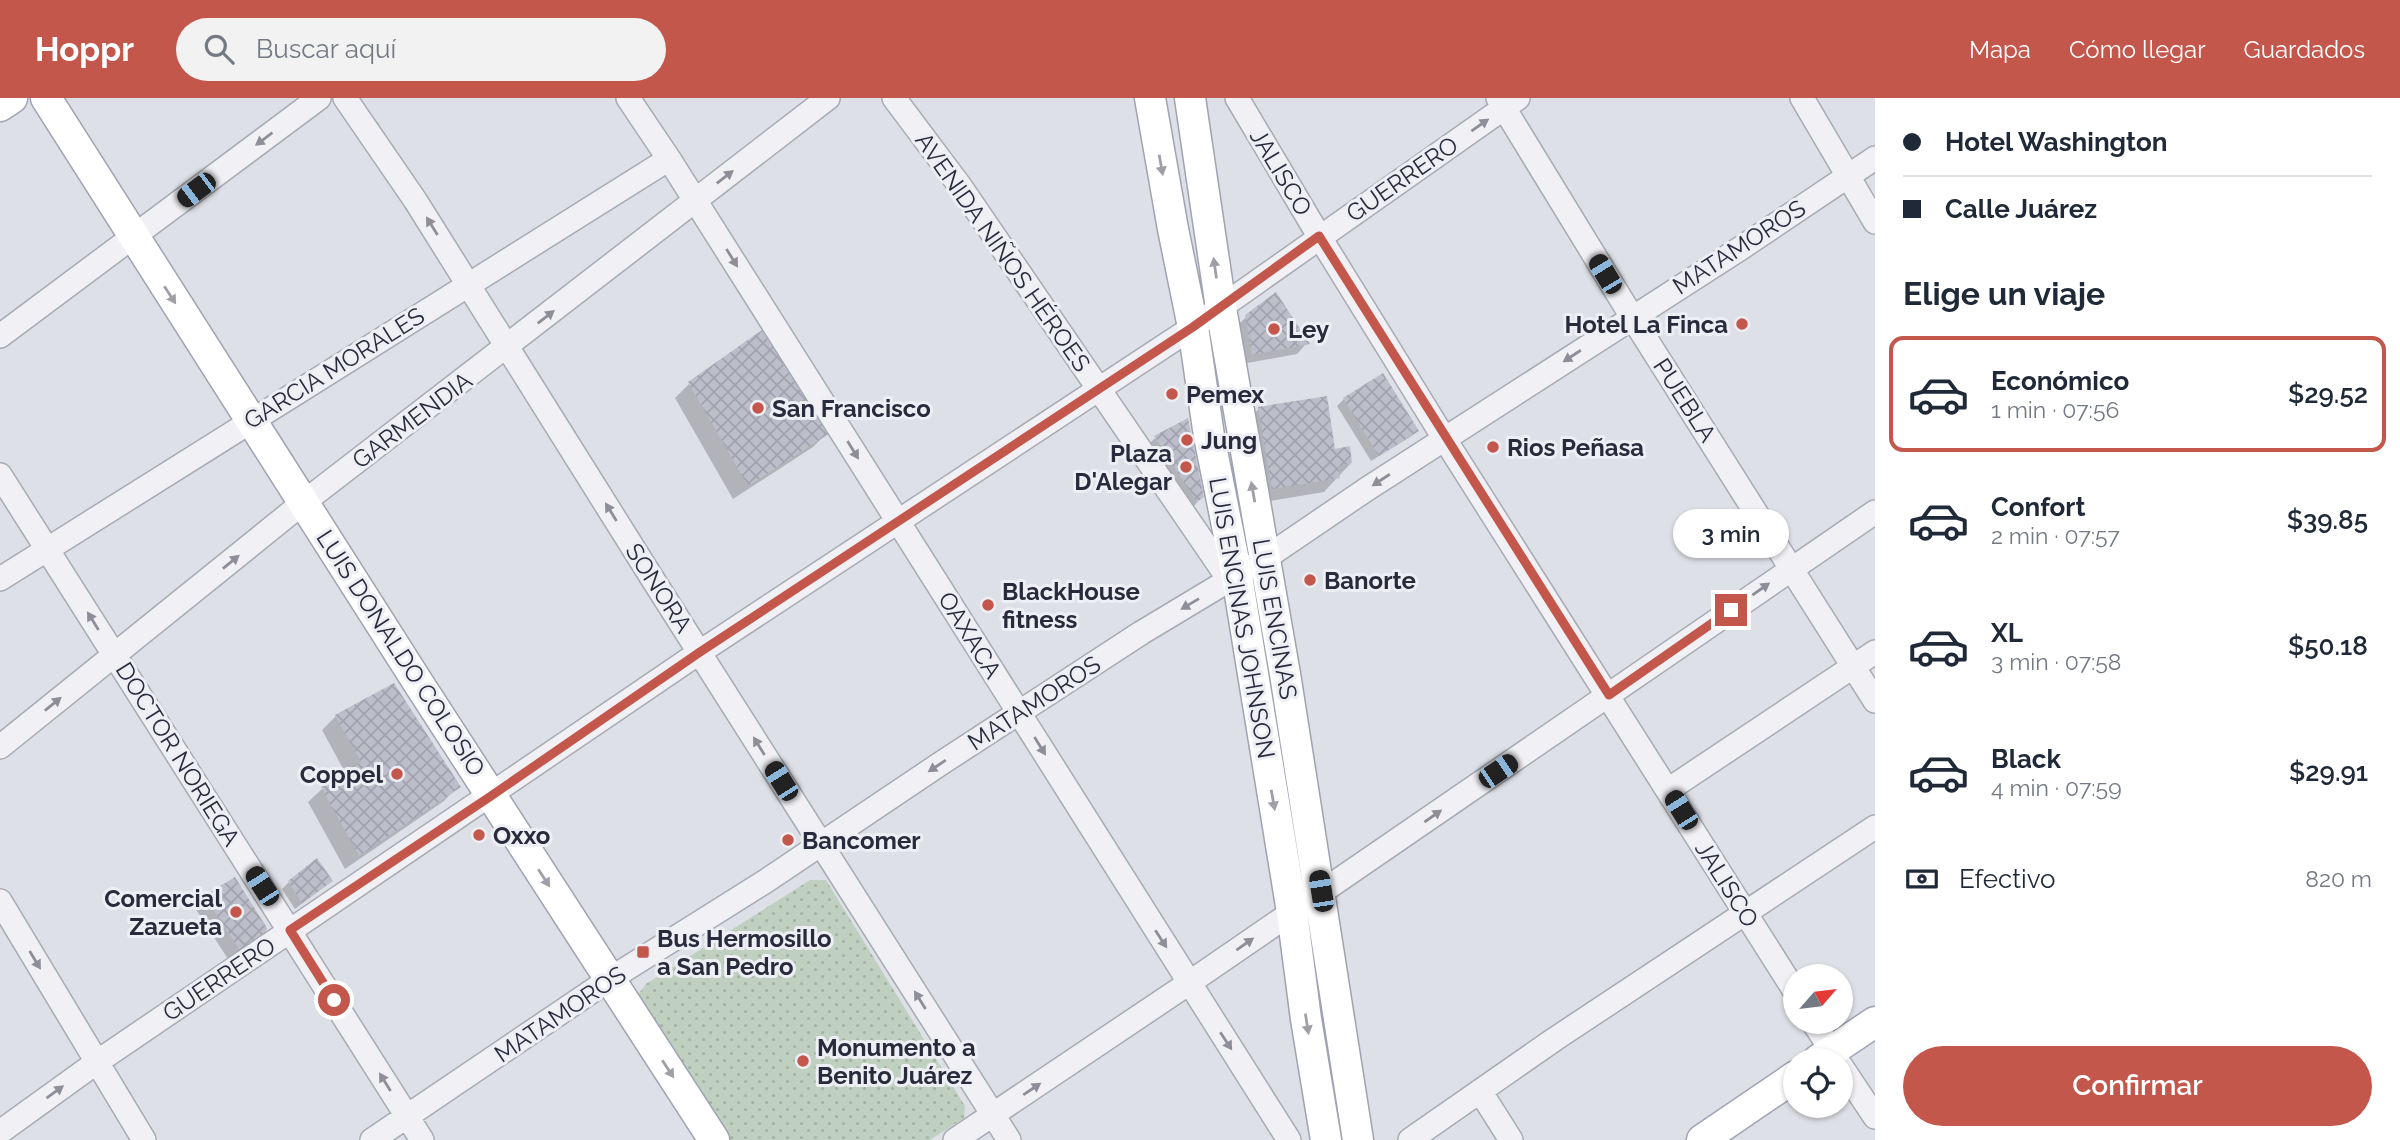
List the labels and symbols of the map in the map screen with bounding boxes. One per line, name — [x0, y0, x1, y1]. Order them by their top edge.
one-way arrow — [1471, 118, 1489, 132]
street label: JALISCO — [1244, 123, 1318, 221]
street label: AVENIDA NIÑOS HÉROES — [909, 127, 1097, 377]
street label: GUERRERO — [1341, 130, 1463, 228]
one-way arrow — [255, 132, 273, 146]
one-way arrow — [1156, 154, 1167, 176]
car — [173, 169, 220, 211]
one-way arrow — [716, 170, 734, 184]
street label: MATAMOROS — [1667, 193, 1811, 301]
one-way arrow — [425, 217, 439, 235]
one-way arrow — [725, 248, 738, 267]
car — [1586, 251, 1625, 297]
one-way arrow — [1209, 257, 1220, 279]
one-way arrow — [164, 285, 177, 304]
street label: GARCIA MORALES — [239, 301, 429, 435]
one-way arrow — [536, 309, 554, 324]
place label: Hotel La Finca — [1565, 310, 1728, 339]
place label: Ley — [1288, 315, 1329, 344]
marker: Hotel La Finca — [1734, 316, 1750, 332]
marker: Ley — [1266, 321, 1282, 337]
one-way arrow — [1562, 349, 1581, 362]
street label: PUEBLA — [1647, 353, 1723, 447]
street label: GARMENDIA — [346, 366, 478, 474]
place label: Pemex — [1186, 380, 1264, 409]
marker: Pemex — [1164, 386, 1180, 402]
place label: San Francisco — [772, 394, 931, 423]
marker: San Francisco — [750, 400, 766, 416]
place label: Jung — [1201, 426, 1257, 455]
marker: Jung — [1179, 432, 1195, 448]
place label: Rios Peñasa — [1507, 433, 1644, 462]
place label: Plaza D'Alegar — [1074, 439, 1172, 496]
marker: Rios Peñasa — [1485, 439, 1501, 455]
one-way arrow — [846, 441, 859, 460]
marker: Plaza D'Alegar — [1178, 459, 1194, 475]
one-way arrow — [1371, 473, 1391, 486]
street label: LUIS ENCINAS JOHNSON — [1203, 475, 1281, 761]
one-way arrow — [1247, 481, 1258, 503]
one-way arrow — [604, 502, 617, 522]
callout: 3 min — [1673, 508, 1789, 558]
street label: LUIS DONALDO COLOSIO — [311, 525, 491, 781]
street label: LUIS ENCINAS — [1247, 536, 1303, 702]
street label: SONORA — [619, 538, 699, 638]
one-way arrow — [222, 555, 239, 570]
place label: Banorte — [1324, 566, 1416, 595]
marker: Banorte — [1302, 572, 1318, 588]
place label: BlackHouse fitness — [1002, 577, 1140, 634]
one-way arrow — [1752, 582, 1770, 596]
street label: OAXACA — [932, 586, 1008, 684]
route end — [1715, 594, 1747, 626]
marker: BlackHouse fitness — [980, 597, 996, 613]
one-way arrow — [1181, 598, 1200, 610]
one-way arrow — [87, 611, 100, 630]
street label: MATAMOROS — [962, 649, 1106, 757]
street label: DOCTOR NORIEGA — [110, 657, 246, 851]
one-way arrow — [45, 697, 62, 712]
one-way arrow — [752, 736, 765, 755]
one-way arrow — [1033, 736, 1046, 756]
car — [1475, 751, 1522, 791]
car — [761, 758, 802, 804]
one-way arrow — [928, 759, 946, 773]
place label: Coppel — [300, 760, 383, 789]
marker: Coppel — [389, 766, 405, 782]
car — [1661, 787, 1702, 833]
one-way arrow — [1268, 789, 1279, 811]
one-way arrow — [1424, 809, 1442, 823]
place label: Oxxo — [493, 821, 550, 850]
place label: Bancomer — [802, 826, 921, 855]
marker: Oxxo — [471, 827, 487, 843]
marker: Bancomer — [780, 832, 796, 848]
street label: JALISCO — [1689, 836, 1765, 932]
car — [242, 863, 283, 909]
one-way arrow — [538, 868, 551, 888]
car — [1308, 869, 1335, 913]
place label: Comercial Zazueta — [104, 884, 222, 941]
marker: Comercial Zazueta — [228, 904, 244, 920]
place label: Bus Hermosillo a San Pedro — [657, 924, 832, 981]
one-way arrow — [1154, 929, 1167, 948]
street label: GUERRERO — [157, 931, 281, 1027]
one-way arrow — [1236, 937, 1254, 951]
marker: Bus Hermosillo a San Pedro — [635, 944, 651, 960]
one-way arrow — [29, 950, 41, 969]
street label: MATAMOROS — [489, 959, 631, 1069]
north arrow — [1783, 964, 1853, 1034]
route start — [318, 984, 350, 1016]
one-way arrow — [914, 990, 927, 1009]
one-way arrow — [1302, 1013, 1313, 1035]
one-way arrow — [1220, 1031, 1233, 1050]
place label: Monumento a Benito Juárez — [817, 1033, 976, 1090]
marker: Monumento a Benito Juárez — [795, 1053, 811, 1069]
one-way arrow — [661, 1059, 674, 1079]
one-way arrow — [378, 1073, 391, 1092]
one-way arrow — [1023, 1082, 1041, 1096]
one-way arrow — [46, 1085, 64, 1099]

